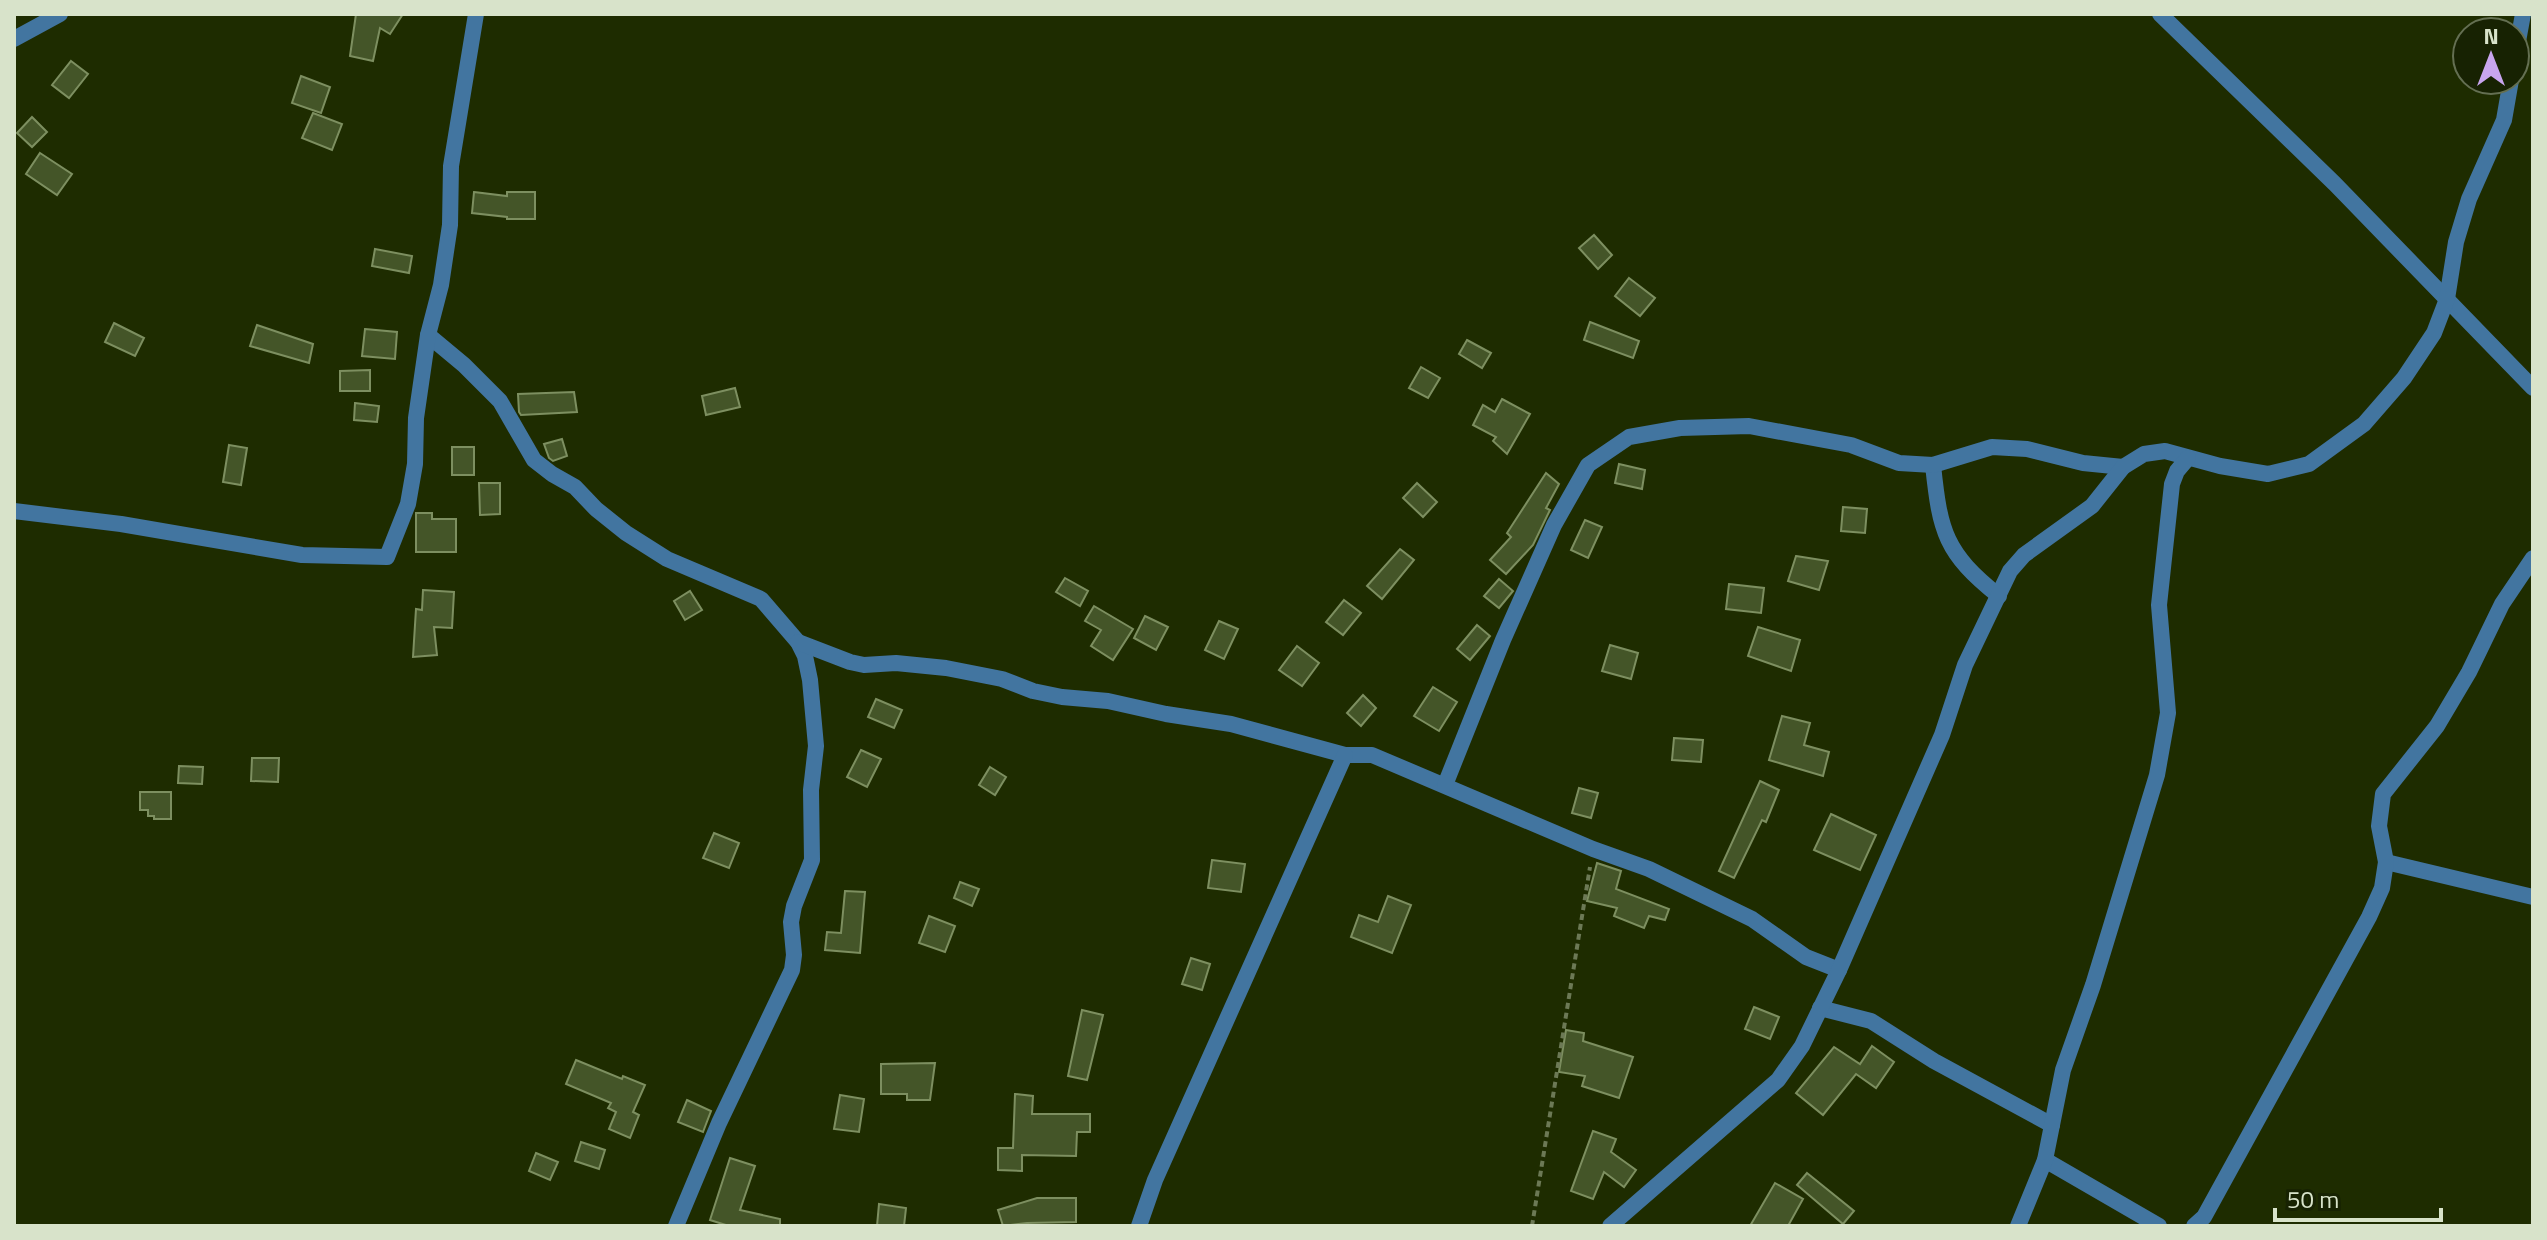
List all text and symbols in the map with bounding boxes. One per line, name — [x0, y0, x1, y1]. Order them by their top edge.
north arrow — [2451, 16, 2531, 96]
text: N — [2483, 19, 2499, 53]
scale bar — [2275, 1172, 2441, 1222]
text: 50 m — [2287, 1181, 2339, 1217]

